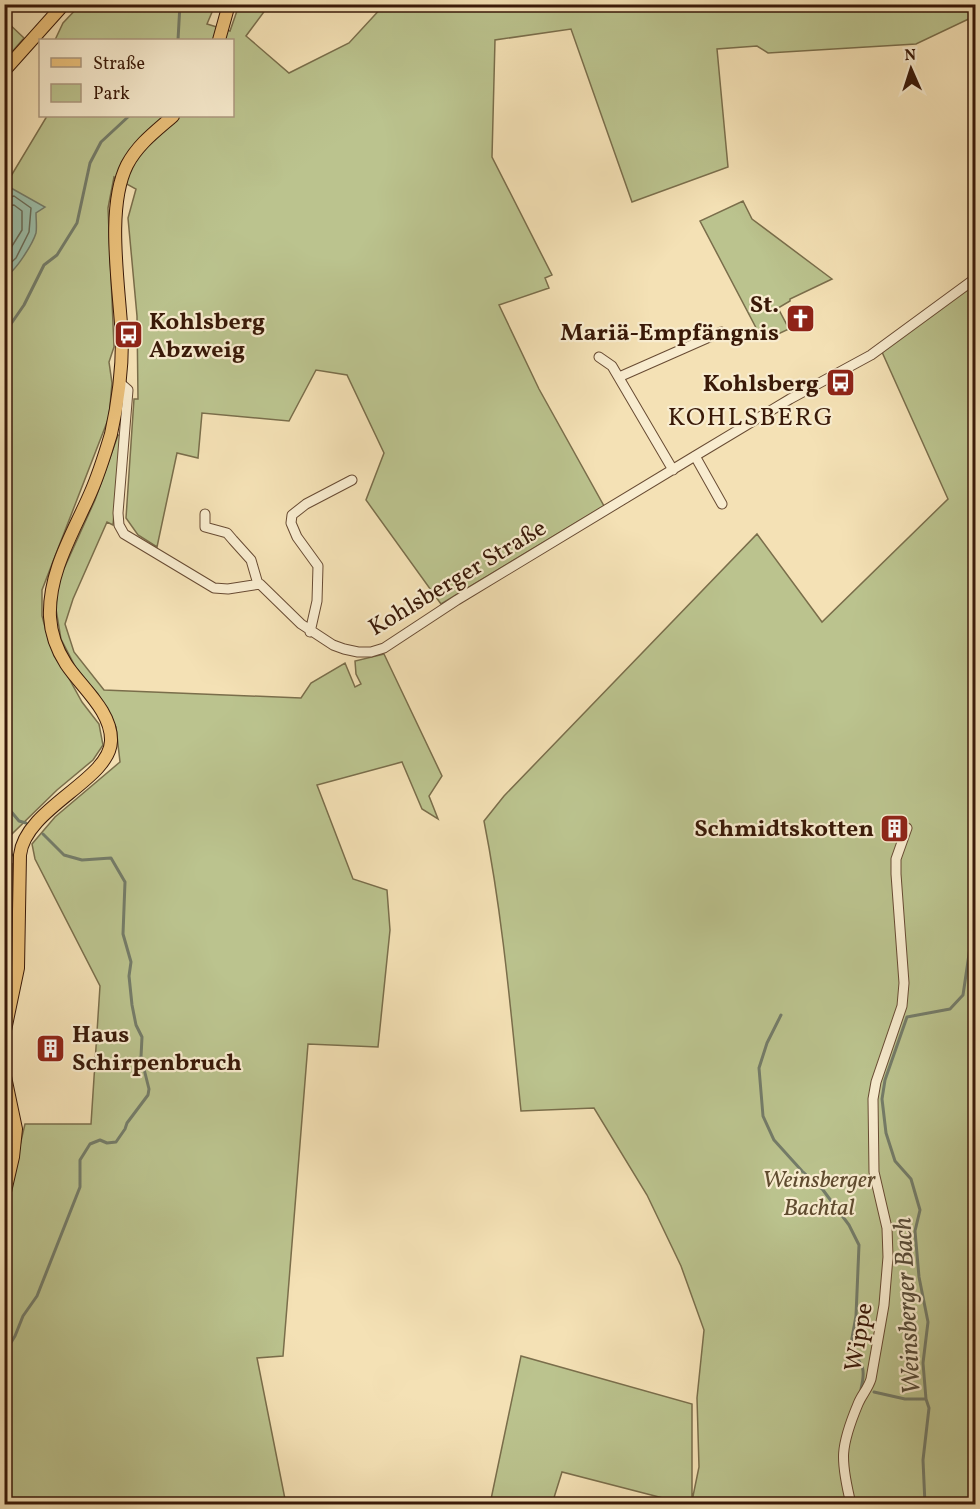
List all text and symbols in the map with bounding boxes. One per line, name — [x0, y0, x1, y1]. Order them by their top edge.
legend — [39, 39, 234, 117]
north arrow — [881, 39, 941, 99]
text: N — [904, 45, 917, 67]
text: Straße — [93, 52, 145, 77]
text: Park — [93, 82, 130, 107]
place label: St. Mariä-Empfängnis — [560, 289, 779, 351]
church icon: St. Mariä-Empfängnis — [784, 302, 816, 334]
place label: Kohlsberg Abzweig — [149, 306, 265, 368]
bus stop icon: Kohlsberg Abzweig — [112, 319, 144, 351]
bus stop icon: Kohlsberg — [824, 367, 856, 399]
place label: Kohlsberg — [703, 368, 819, 402]
district label: KOHLSBERG — [668, 400, 834, 436]
street label: Kohlsberger Straße — [363, 512, 553, 645]
building icon: Schmidtskotten — [879, 812, 911, 844]
place label: Schmidtskotten — [694, 813, 874, 847]
place label: Haus Schirpenbruch — [72, 1019, 242, 1081]
building icon: Haus Schirpenbruch — [35, 1032, 67, 1064]
park label: Weinsberger Bachtal — [762, 1164, 877, 1226]
water label: Weinsberger Bach — [885, 1216, 931, 1396]
street label: Wippe — [837, 1300, 883, 1375]

